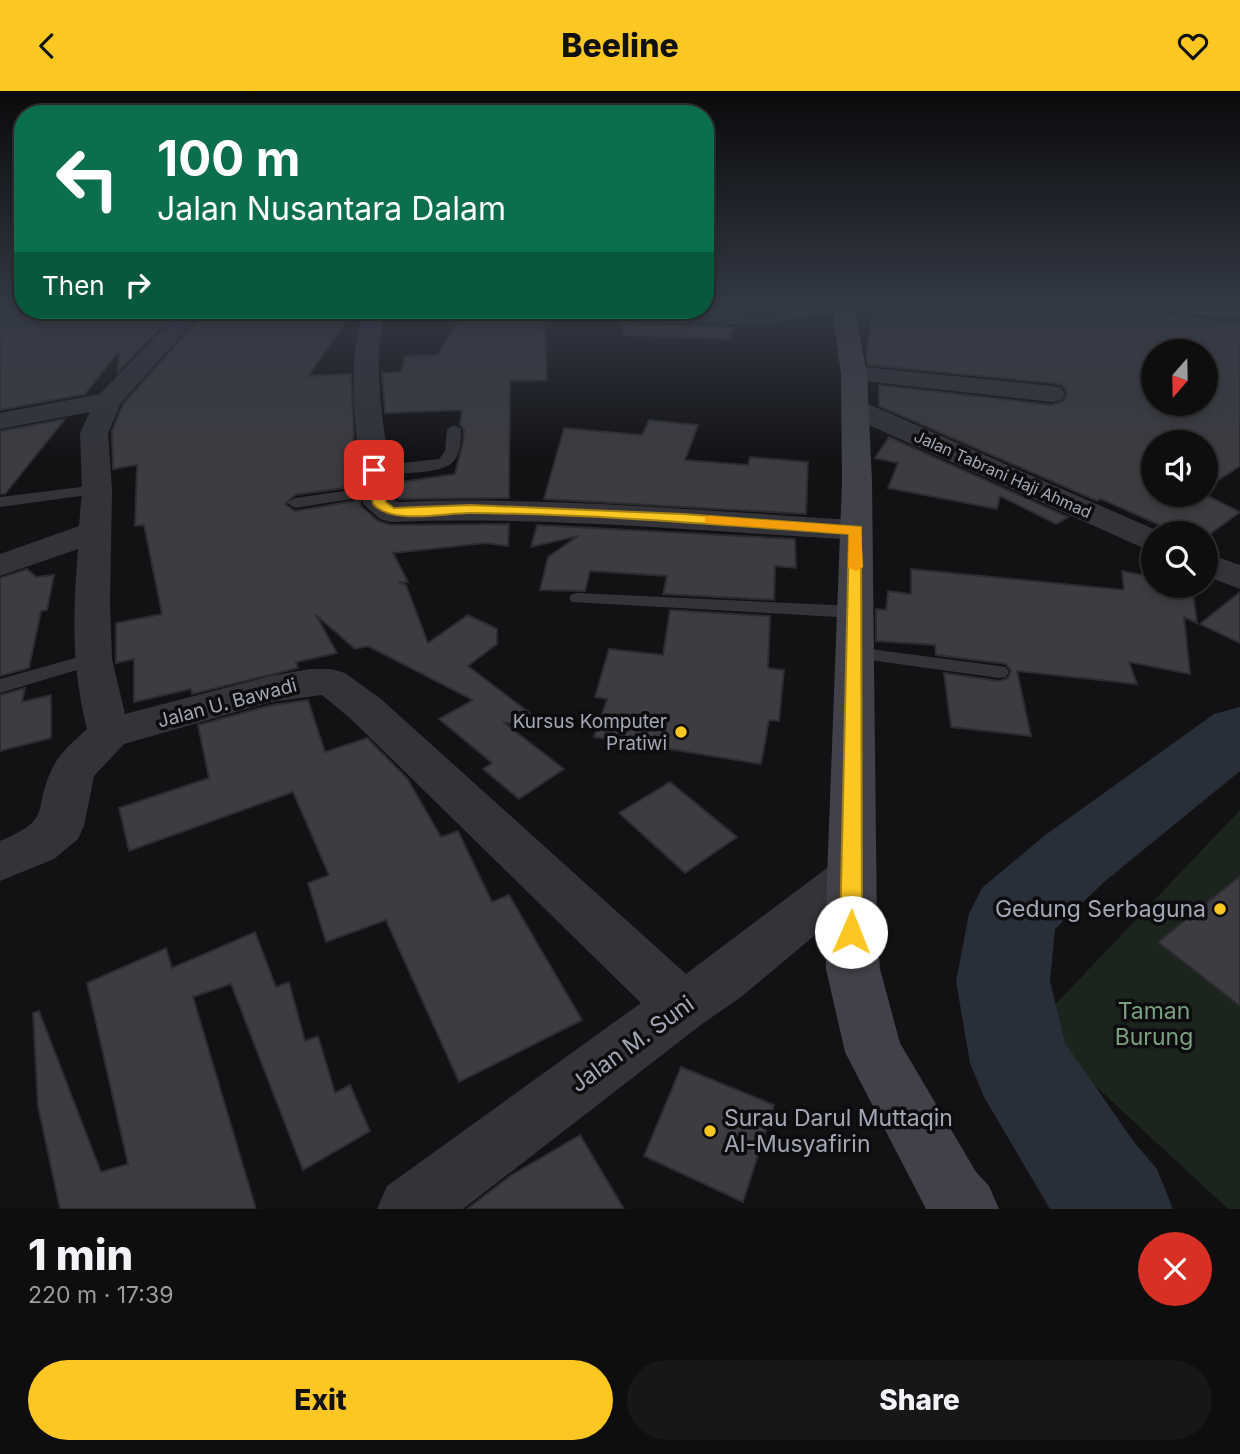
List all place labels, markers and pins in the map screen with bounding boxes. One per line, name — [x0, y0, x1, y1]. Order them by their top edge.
pin — [344, 440, 404, 500]
place label: Kursus Komputer Pratiwi — [513, 710, 667, 755]
marker: Kursus Komputer Pratiwi — [673, 724, 689, 740]
place label: Gedung Serbaguna — [995, 895, 1206, 923]
marker: Gedung Serbaguna — [1212, 901, 1228, 917]
place label: Surau Darul Muttaqin Al-Musyafirin — [724, 1104, 953, 1158]
marker: Surau Darul Muttaqin Al-Musyafirin — [702, 1123, 718, 1139]

